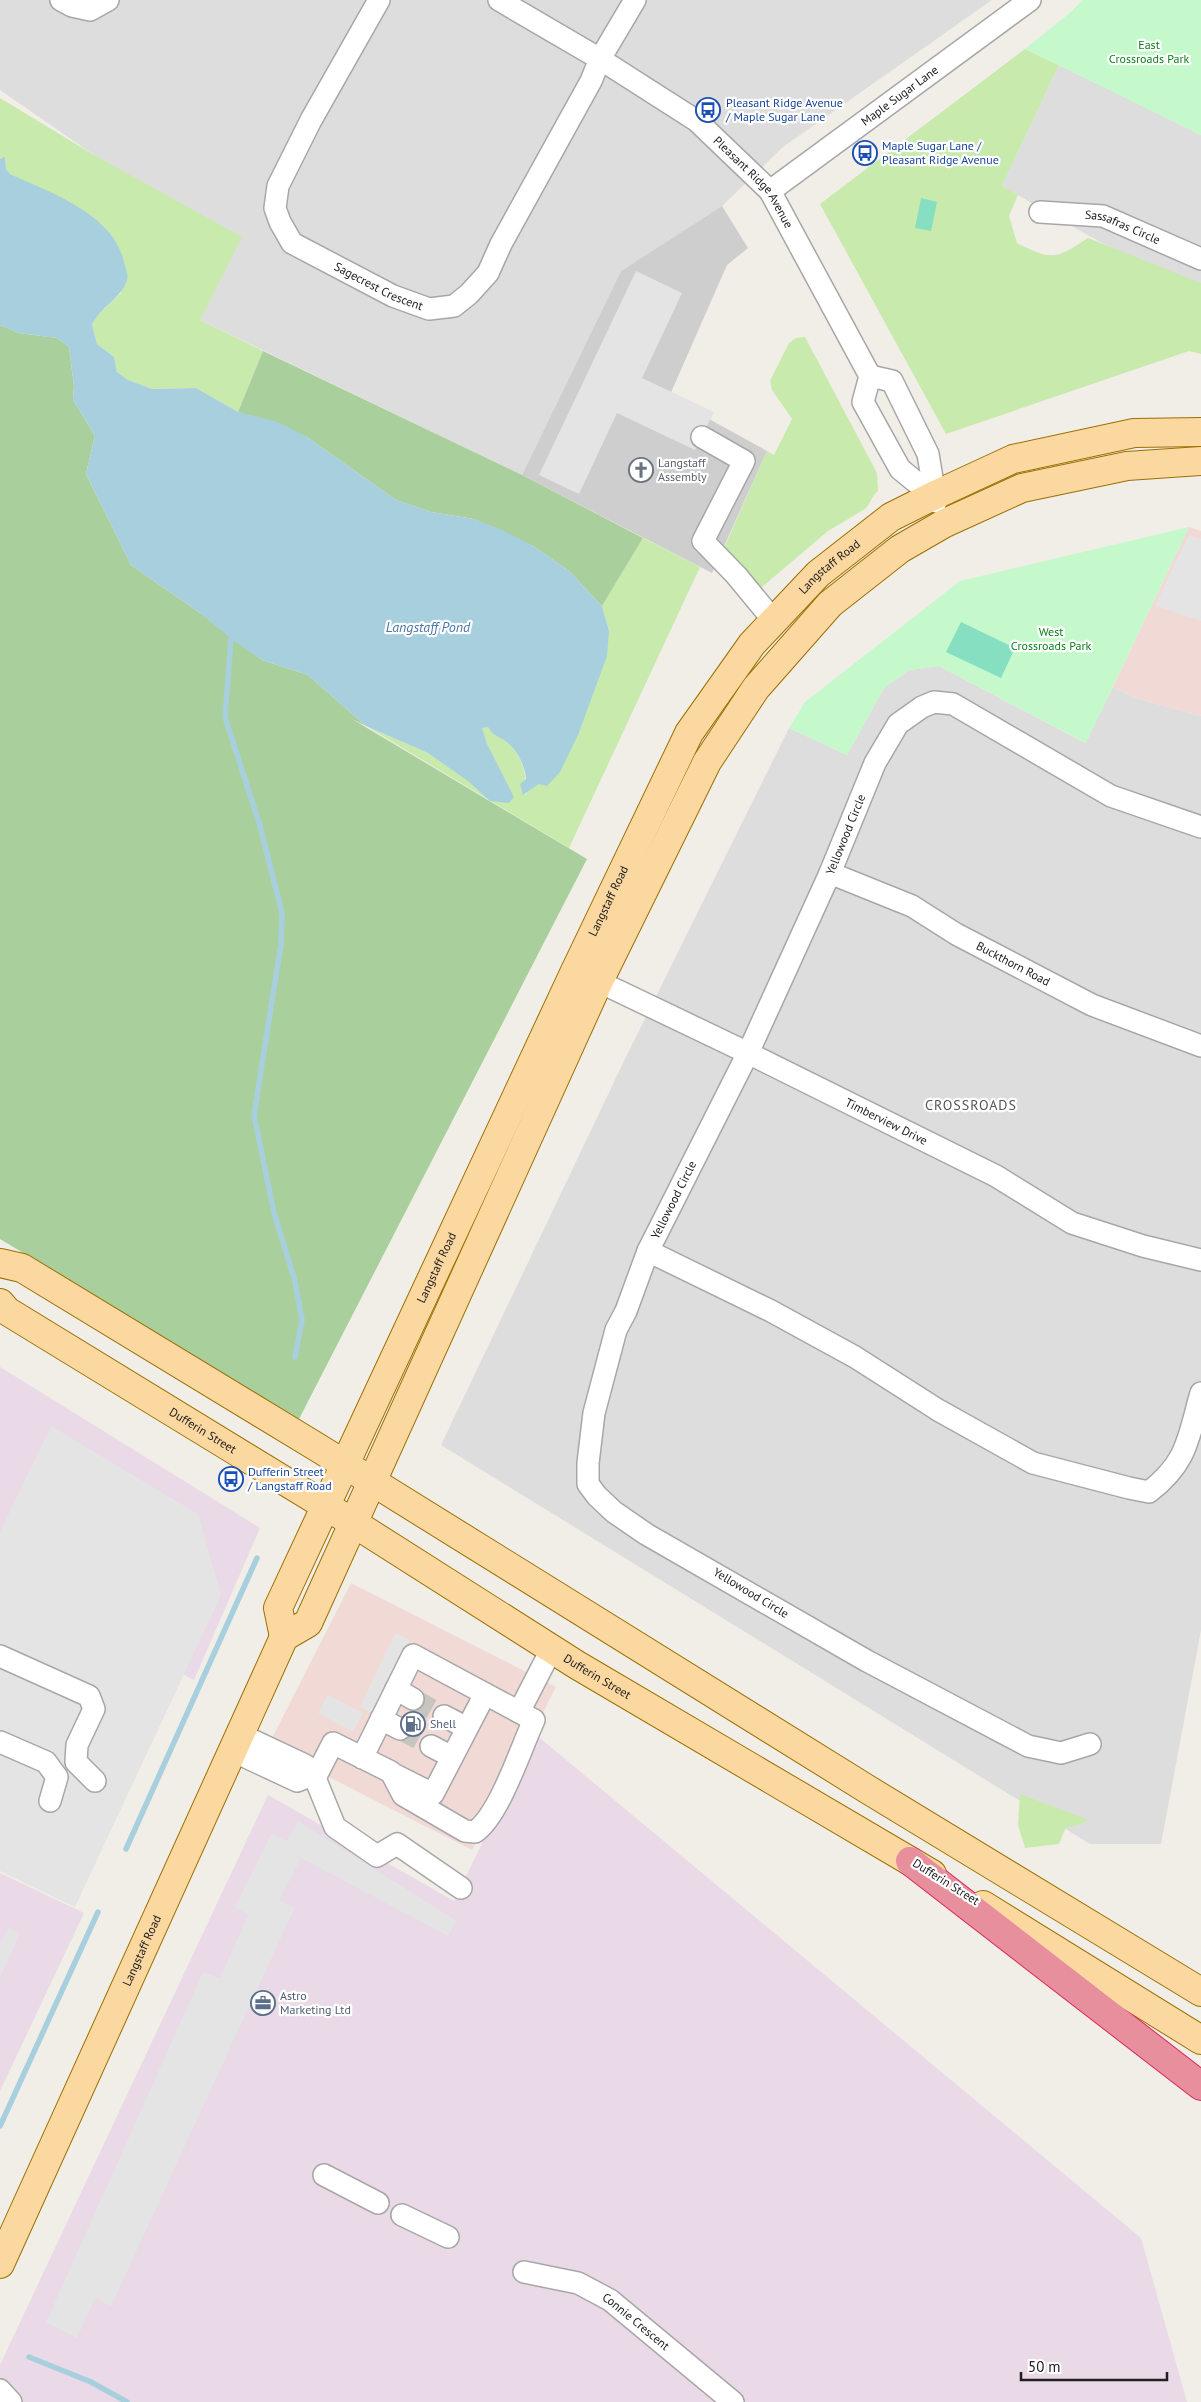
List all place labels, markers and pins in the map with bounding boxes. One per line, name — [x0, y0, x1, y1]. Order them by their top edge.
place label: Pleasant Ridge Avenue / Maple Sugar Lane — [725, 95, 843, 124]
bus stop icon: Pleasant Ridge Avenue / Maple Sugar Lane — [695, 97, 721, 123]
place label: Maple Sugar Lane / Pleasant Ridge Avenue — [882, 138, 999, 167]
bus stop icon: Maple Sugar Lane / Pleasant Ridge Avenue — [852, 140, 878, 166]
place label: Langstaff Assembly — [658, 455, 707, 484]
church icon: Langstaff Assembly — [628, 457, 654, 483]
place label: Dufferin Street / Langstaff Road — [247, 1464, 332, 1493]
bus stop icon: Dufferin Street / Langstaff Road — [218, 1466, 244, 1492]
fuel station icon: Shell — [400, 1711, 426, 1737]
place label: Shell — [430, 1716, 457, 1731]
place label: Astro Marketing Ltd — [280, 1988, 351, 2017]
office icon: Astro Marketing Ltd — [250, 1990, 276, 2016]

